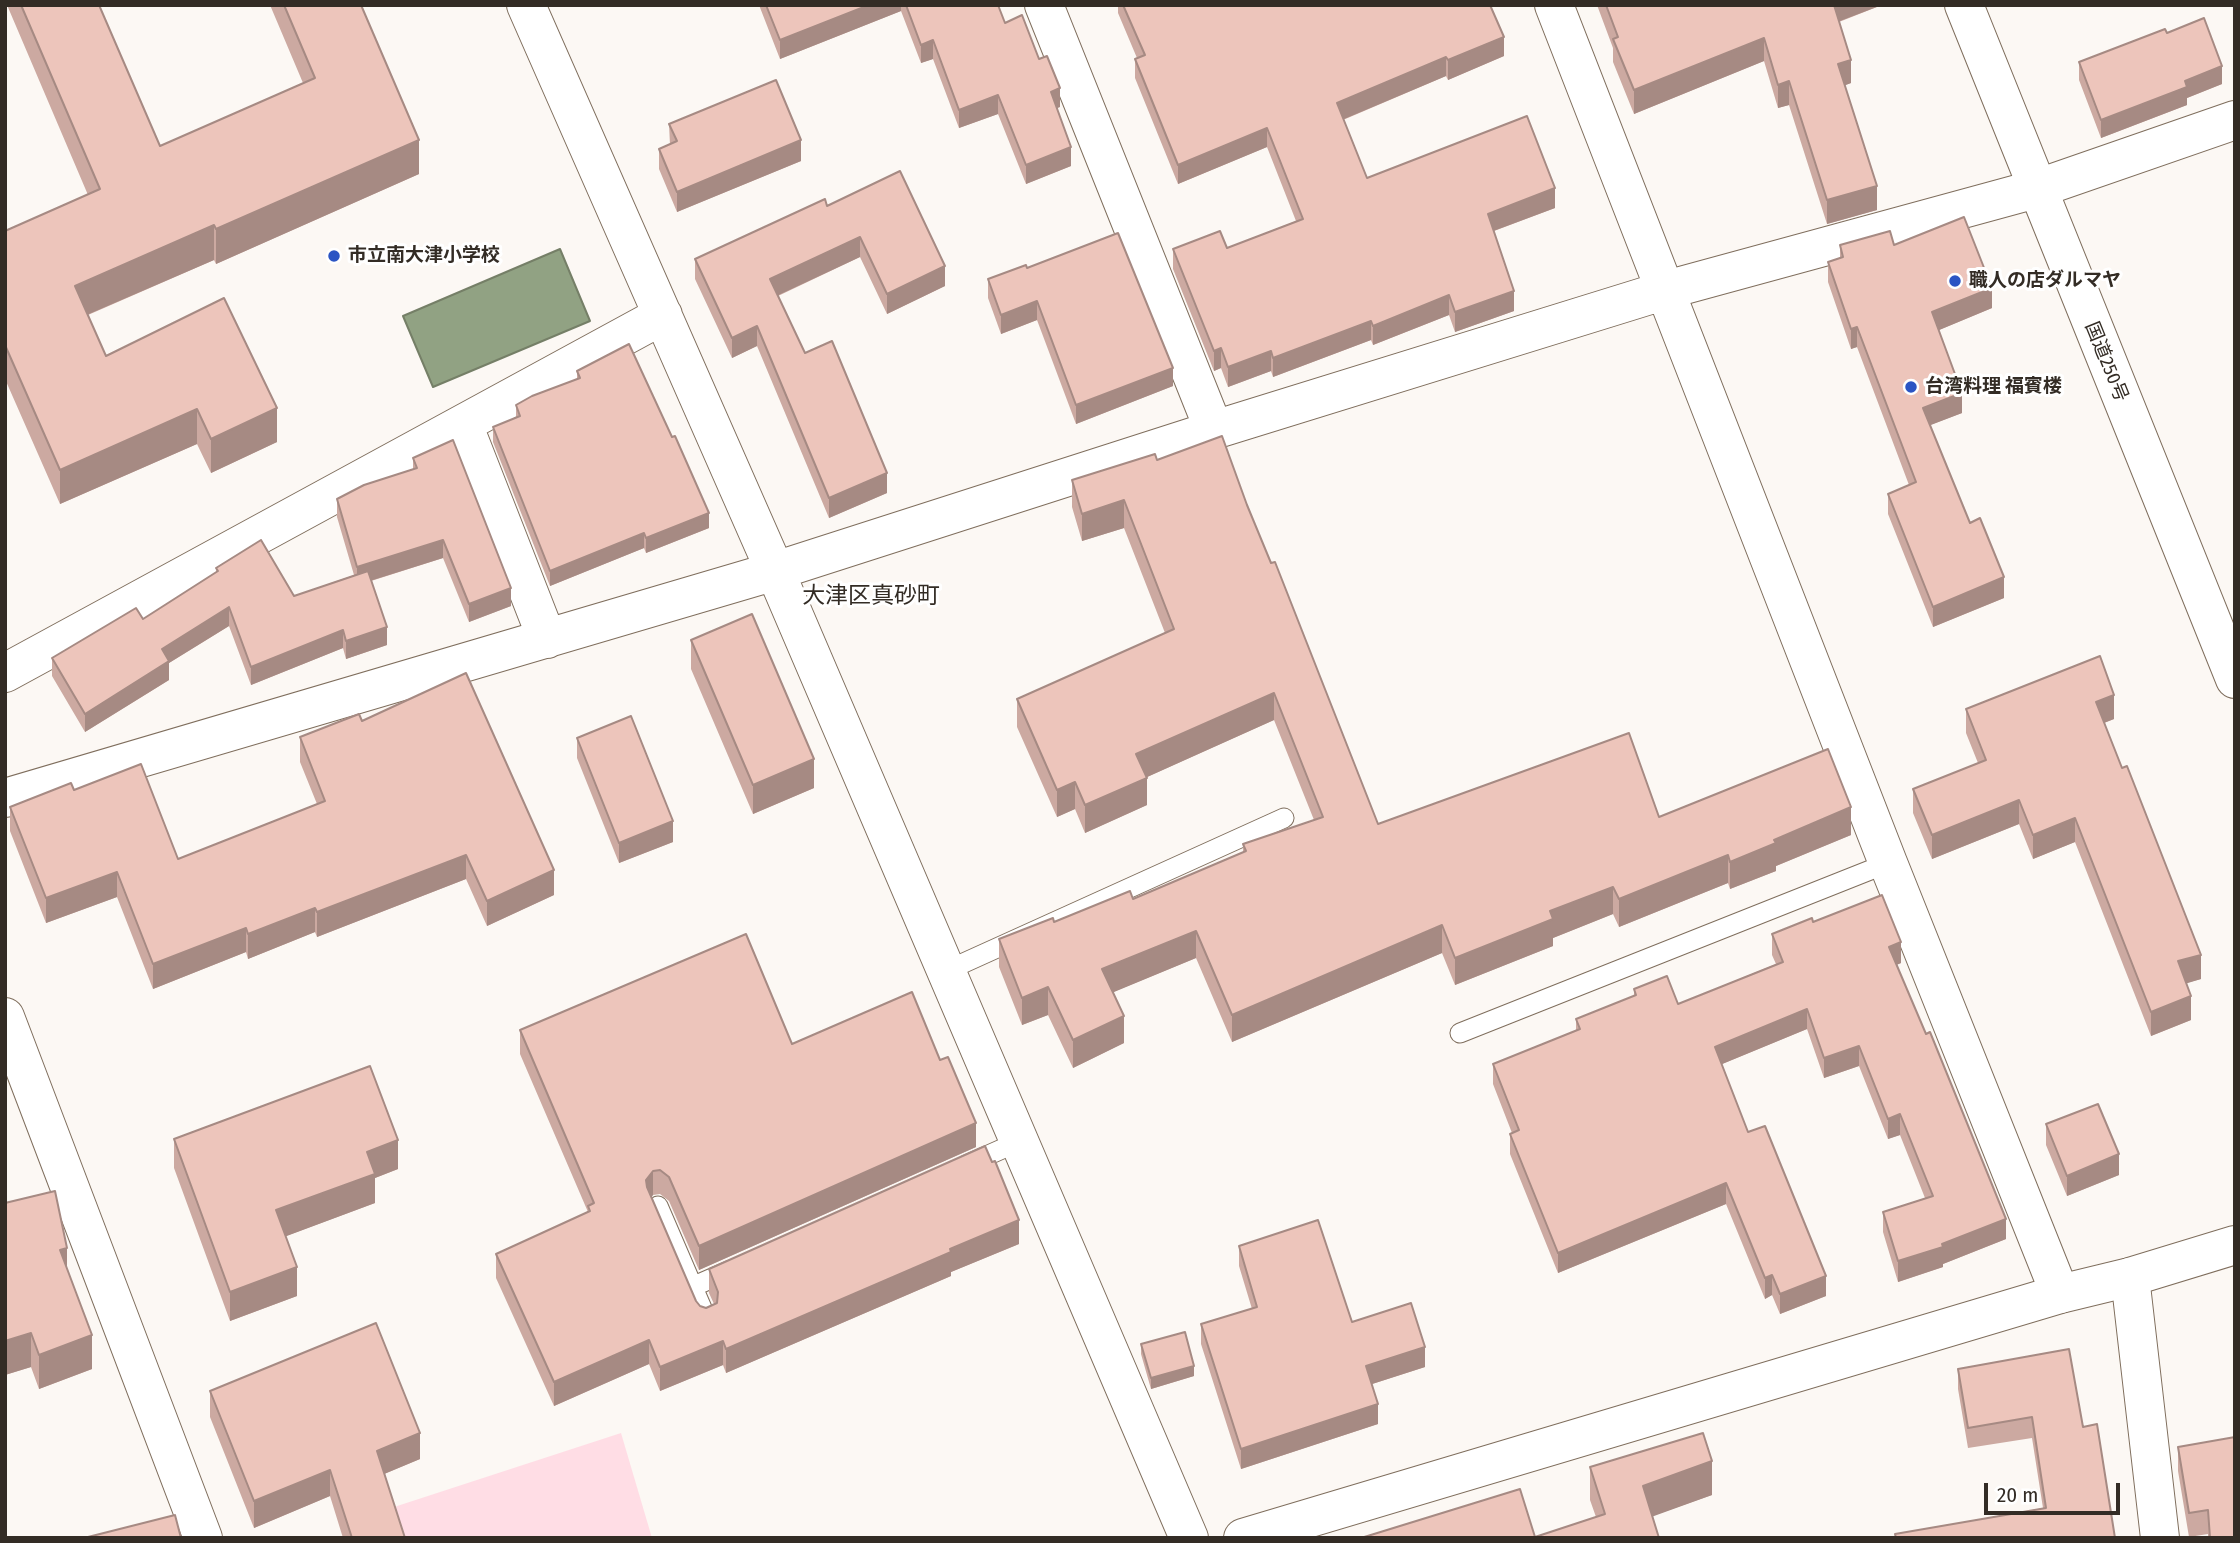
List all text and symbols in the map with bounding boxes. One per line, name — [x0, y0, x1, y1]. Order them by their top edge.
place label: 市立南大津小学校 — [348, 245, 500, 267]
marker: 市立南大津小学校 — [326, 248, 342, 264]
place label: 職人の店ダルマヤ — [1969, 270, 2121, 292]
marker: 職人の店ダルマヤ — [1947, 273, 1963, 289]
street label: 国道250号 — [2080, 319, 2132, 405]
place label: 台湾料理 福賓楼 — [1925, 376, 2062, 398]
marker: 台湾料理 福賓楼 — [1903, 379, 1919, 395]
district label: 大津区真砂町 — [802, 583, 940, 611]
scale bar — [1988, 1470, 2124, 1514]
text: 20 m — [1997, 1482, 2038, 1508]

